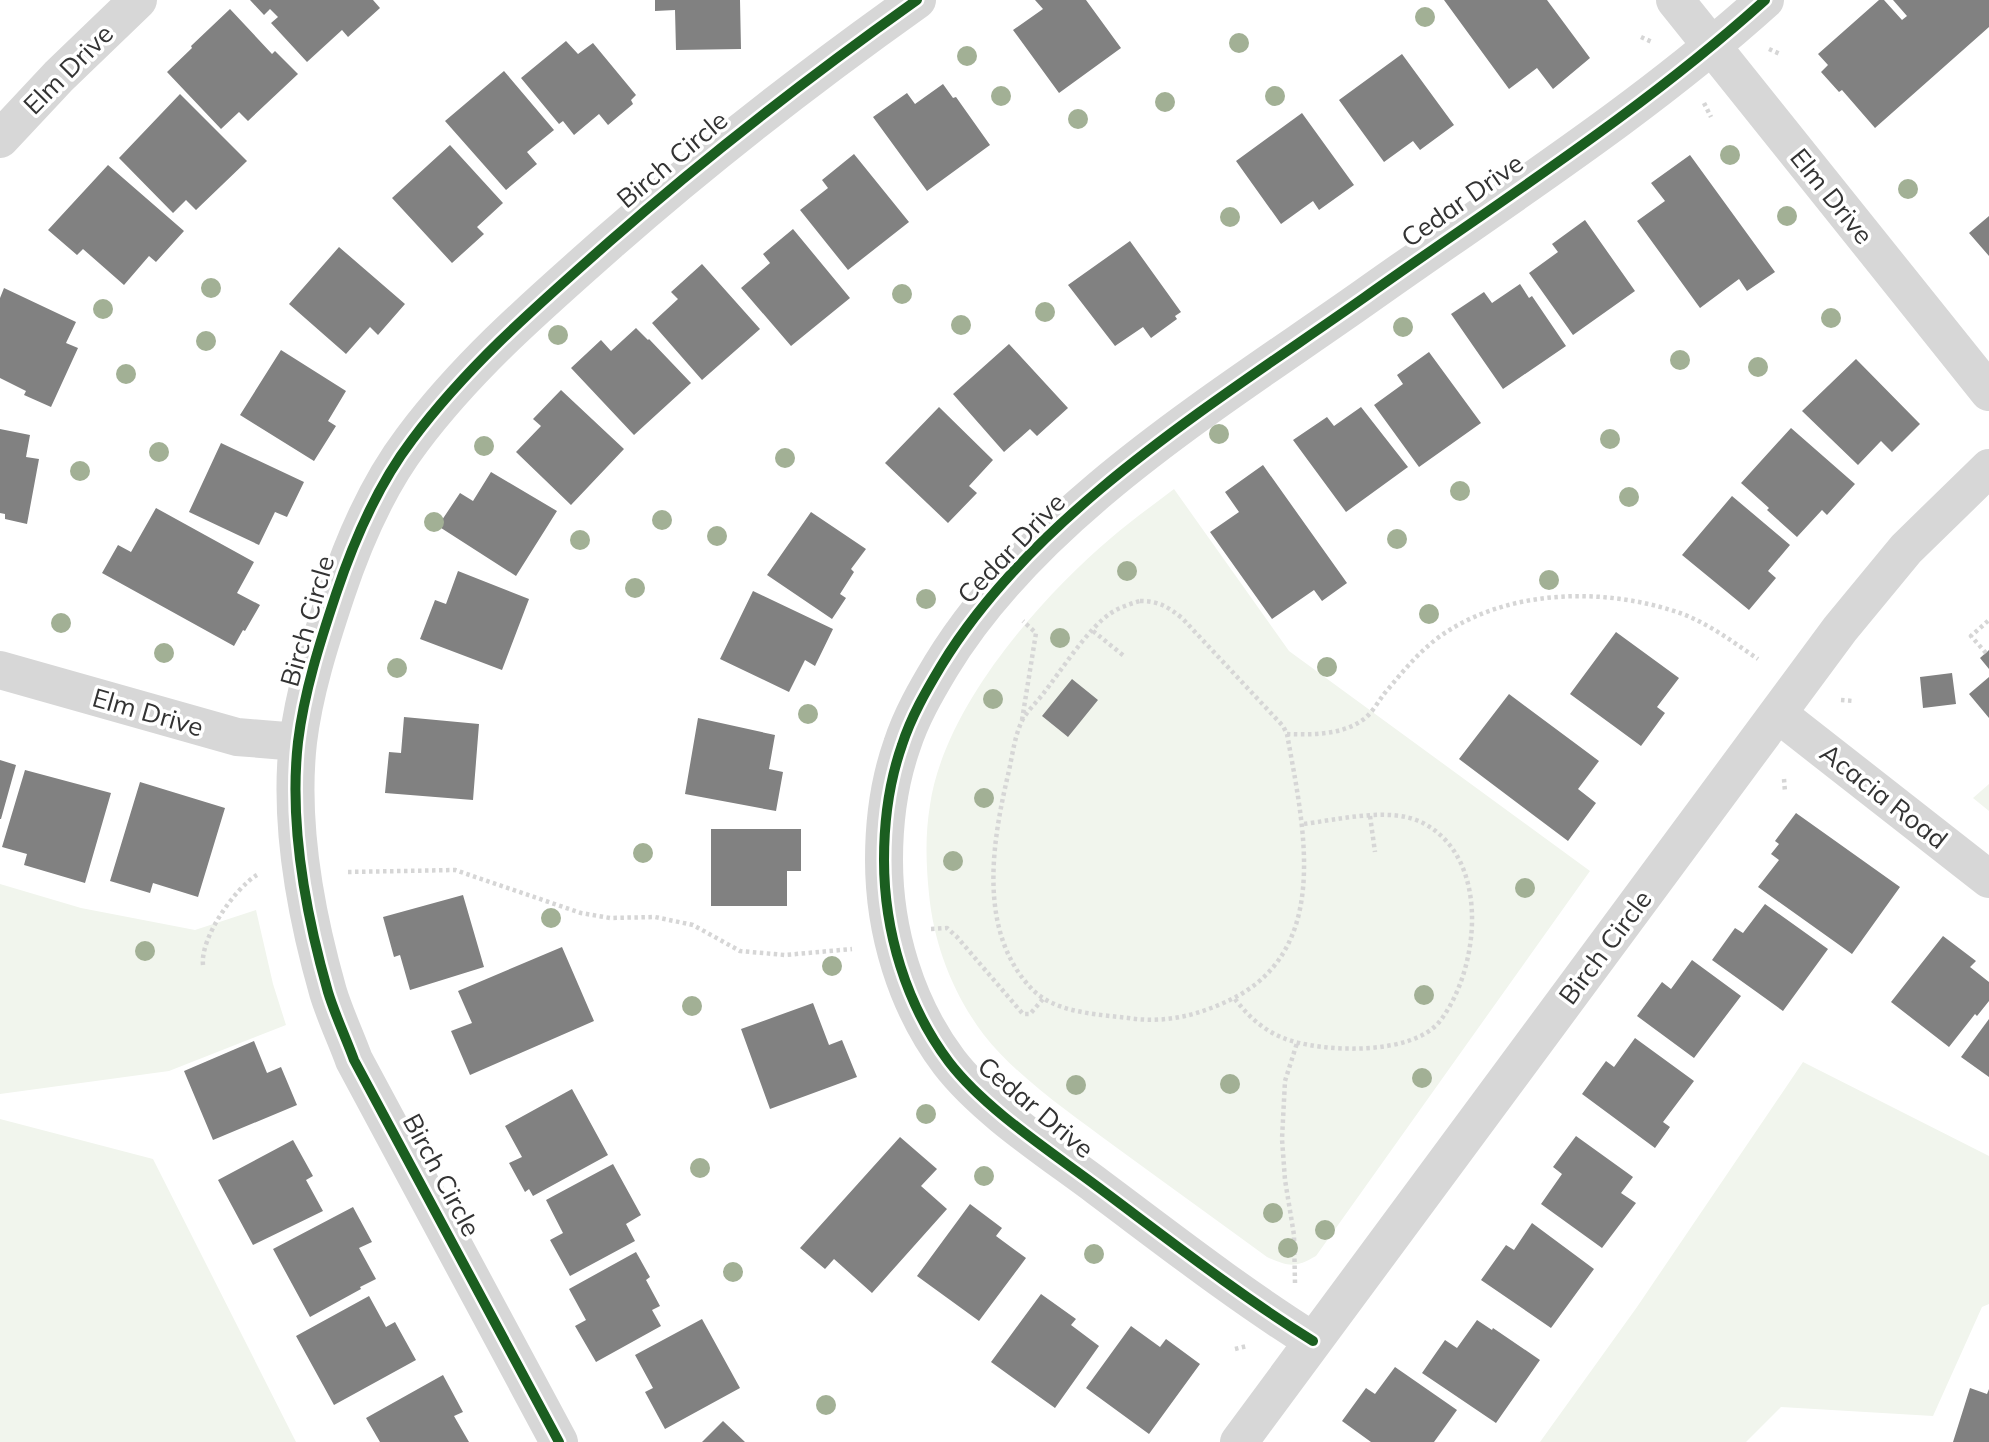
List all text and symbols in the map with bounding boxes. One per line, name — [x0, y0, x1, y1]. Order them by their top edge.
street label: Elm Drive — [16, 17, 120, 121]
street label: Birch Circle — [610, 103, 734, 215]
street label: Elm Drive — [1783, 141, 1881, 251]
street label: Cedar Drive — [1395, 146, 1529, 254]
street label: Cedar Drive — [950, 486, 1072, 610]
street label: Birch Circle — [273, 552, 341, 690]
street label: Elm Drive — [89, 680, 207, 744]
street label: Acacia Road — [1814, 736, 1954, 856]
street label: Birch Circle — [1551, 883, 1659, 1011]
street label: Cedar Drive — [971, 1049, 1101, 1165]
street label: Birch Circle — [396, 1108, 488, 1242]

